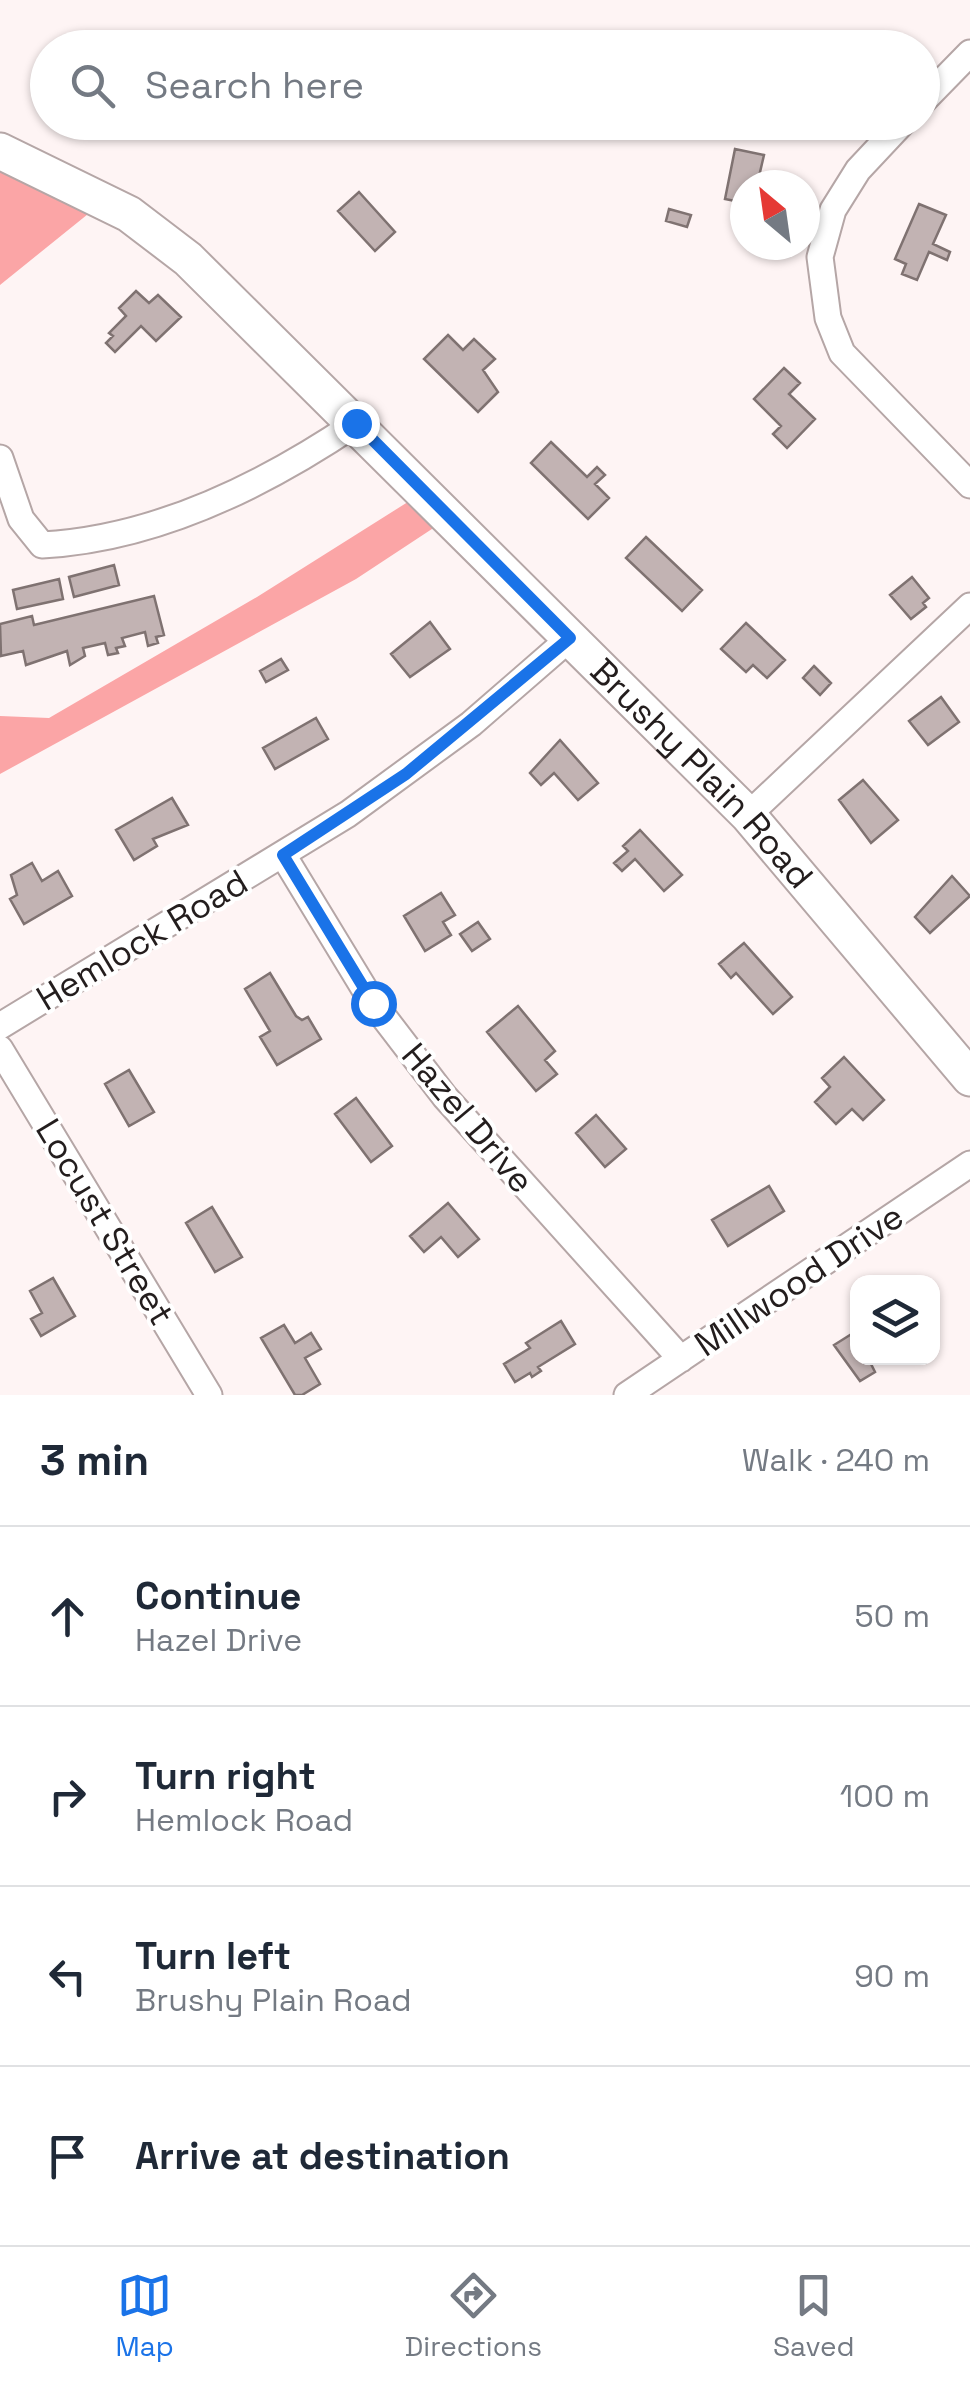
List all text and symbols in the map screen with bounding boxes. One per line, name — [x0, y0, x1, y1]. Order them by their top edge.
search box — [30, 30, 940, 140]
icon: search — [65, 58, 120, 113]
text: Search here — [145, 61, 364, 109]
north arrow — [730, 170, 820, 260]
route end — [334, 401, 380, 447]
street label: Brushy Plain Road — [581, 649, 822, 897]
street label: Hemlock Road — [28, 860, 256, 1020]
route start — [351, 981, 397, 1027]
street label: Hazel Drive — [392, 1034, 544, 1202]
street label: Locust Street — [26, 1111, 184, 1333]
street label: Millwood Drive — [686, 1194, 912, 1366]
map controls — [850, 1275, 940, 1365]
button: layers — [850, 1275, 940, 1365]
text: 3 min — [40, 1434, 149, 1487]
text: Walk · 240 m — [742, 1440, 930, 1480]
text: Continue — [135, 1572, 301, 1620]
icon: ahead — [40, 1589, 95, 1644]
text: 50 m — [855, 1596, 930, 1636]
text: Hazel Drive — [135, 1620, 302, 1660]
text: Turn right — [135, 1752, 316, 1800]
icon: right — [40, 1769, 95, 1824]
text: 100 m — [840, 1776, 930, 1816]
text: Hemlock Road — [135, 1800, 353, 1840]
text: Turn left — [135, 1932, 291, 1980]
icon: left — [40, 1949, 95, 2004]
text: 90 m — [854, 1956, 930, 1996]
text: Brushy Plain Road — [135, 1980, 412, 2020]
icon: arrive — [40, 2129, 95, 2184]
text: Arrive at destination — [135, 2132, 510, 2180]
tab: Map — [115, 2268, 174, 2364]
tab: Directions — [405, 2268, 542, 2364]
tab: Saved — [773, 2268, 855, 2364]

